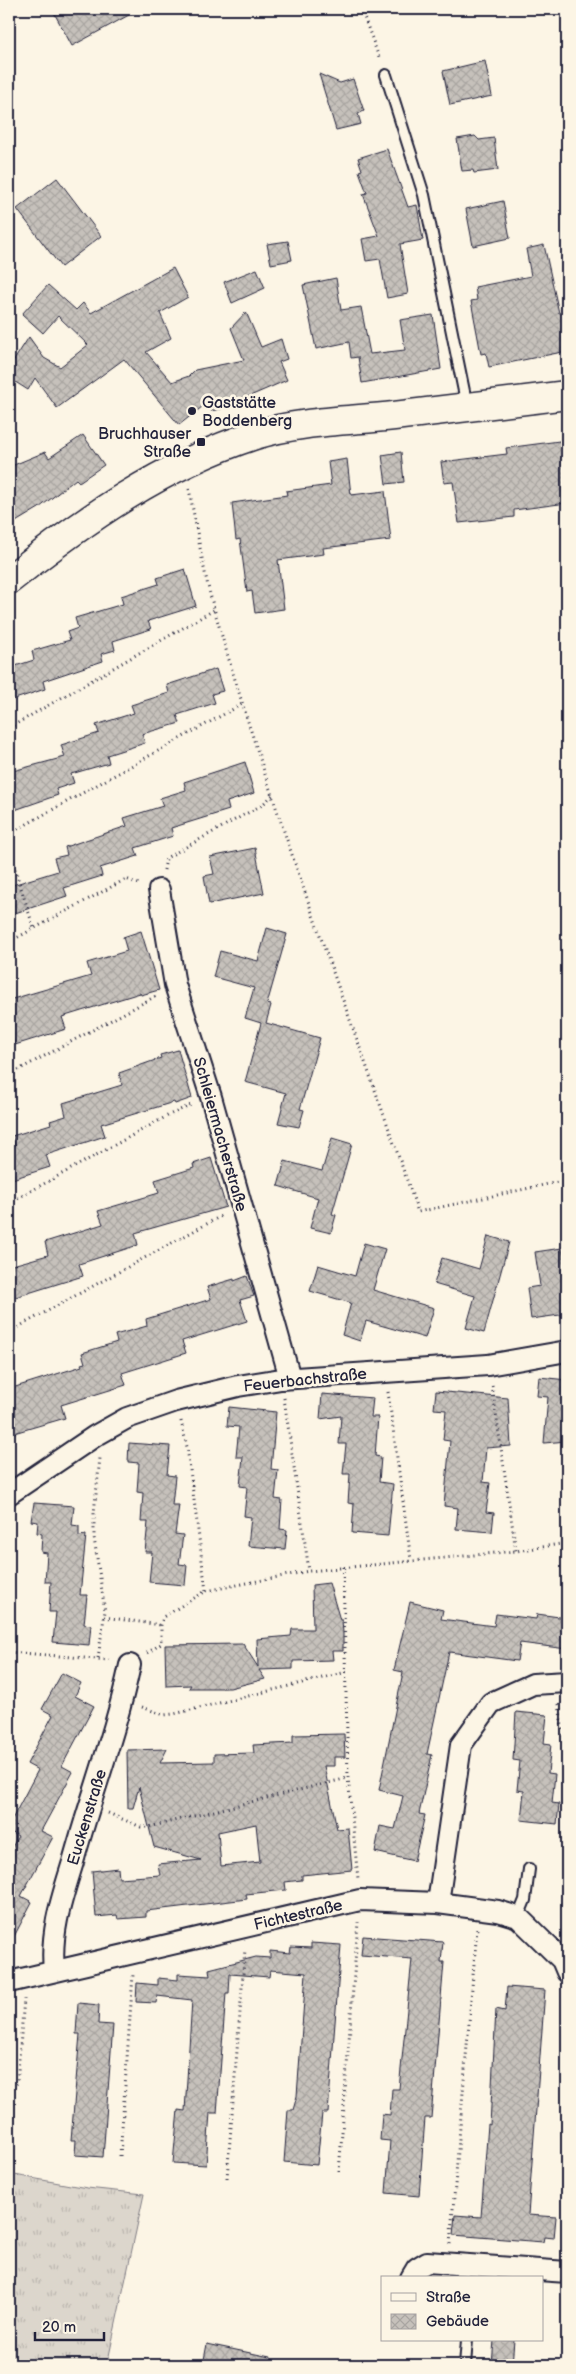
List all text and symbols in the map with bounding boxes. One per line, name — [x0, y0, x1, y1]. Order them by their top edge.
place label: Gaststätte Boddenberg — [202, 394, 292, 431]
marker: Gaststätte Boddenberg — [186, 405, 198, 417]
place label: Bruchhauser Straße — [98, 425, 192, 462]
marker: Bruchhauser Straße — [195, 436, 207, 448]
street label: Schleiermacherstraße — [188, 1055, 251, 1214]
street label: Feuerbachstraße — [243, 1365, 368, 1396]
street label: Euckenstraße — [64, 1767, 111, 1868]
street label: Fichtestraße — [252, 1896, 345, 1935]
legend — [381, 2276, 544, 2342]
text: Straße — [426, 2288, 471, 2307]
scale bar — [35, 2309, 104, 2341]
text: Gebäude — [426, 2312, 489, 2331]
text: 20 m — [42, 2318, 76, 2337]

